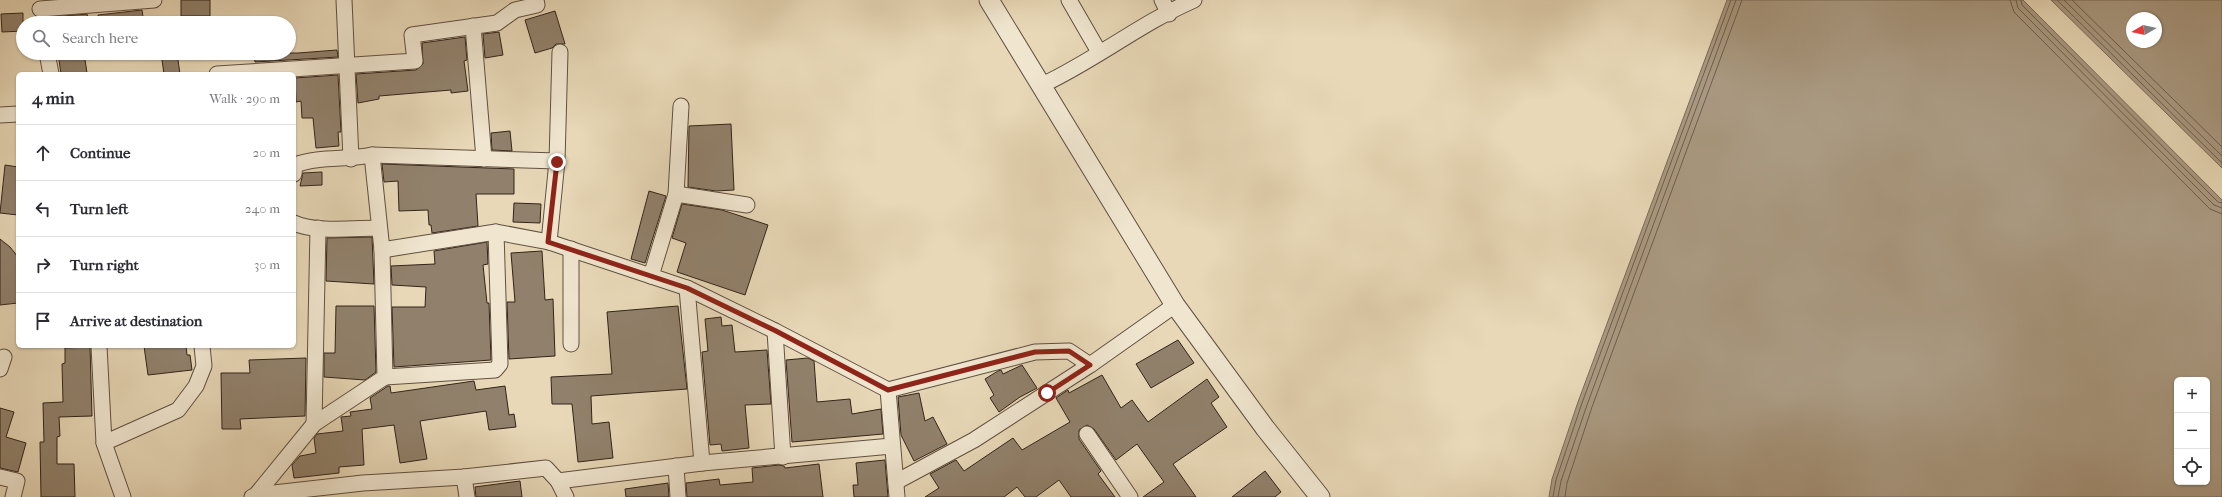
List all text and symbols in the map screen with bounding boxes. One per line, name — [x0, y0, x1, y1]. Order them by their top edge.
north arrow — [2126, 12, 2162, 48]
search box — [16, 16, 296, 60]
icon: search — [30, 27, 52, 49]
text: Search here — [62, 29, 138, 47]
text: 4 min — [32, 88, 75, 108]
text: Walk · 290 m — [209, 91, 280, 106]
icon: ahead — [32, 142, 54, 164]
text: Continue — [70, 144, 130, 162]
text: 20 m — [253, 145, 280, 160]
route end — [548, 153, 566, 171]
icon: left — [32, 198, 54, 220]
text: Turn left — [70, 200, 128, 218]
text: 240 m — [245, 201, 280, 216]
icon: right — [32, 254, 54, 276]
text: Turn right — [70, 256, 139, 274]
text: 30 m — [254, 257, 280, 272]
icon: arrive — [32, 310, 54, 332]
text: Arrive at destination — [70, 312, 202, 330]
map controls — [2174, 377, 2210, 485]
button: + — [2174, 377, 2210, 413]
route start — [1038, 384, 1056, 402]
button: − — [2174, 413, 2210, 449]
button: locate — [2174, 449, 2210, 485]

